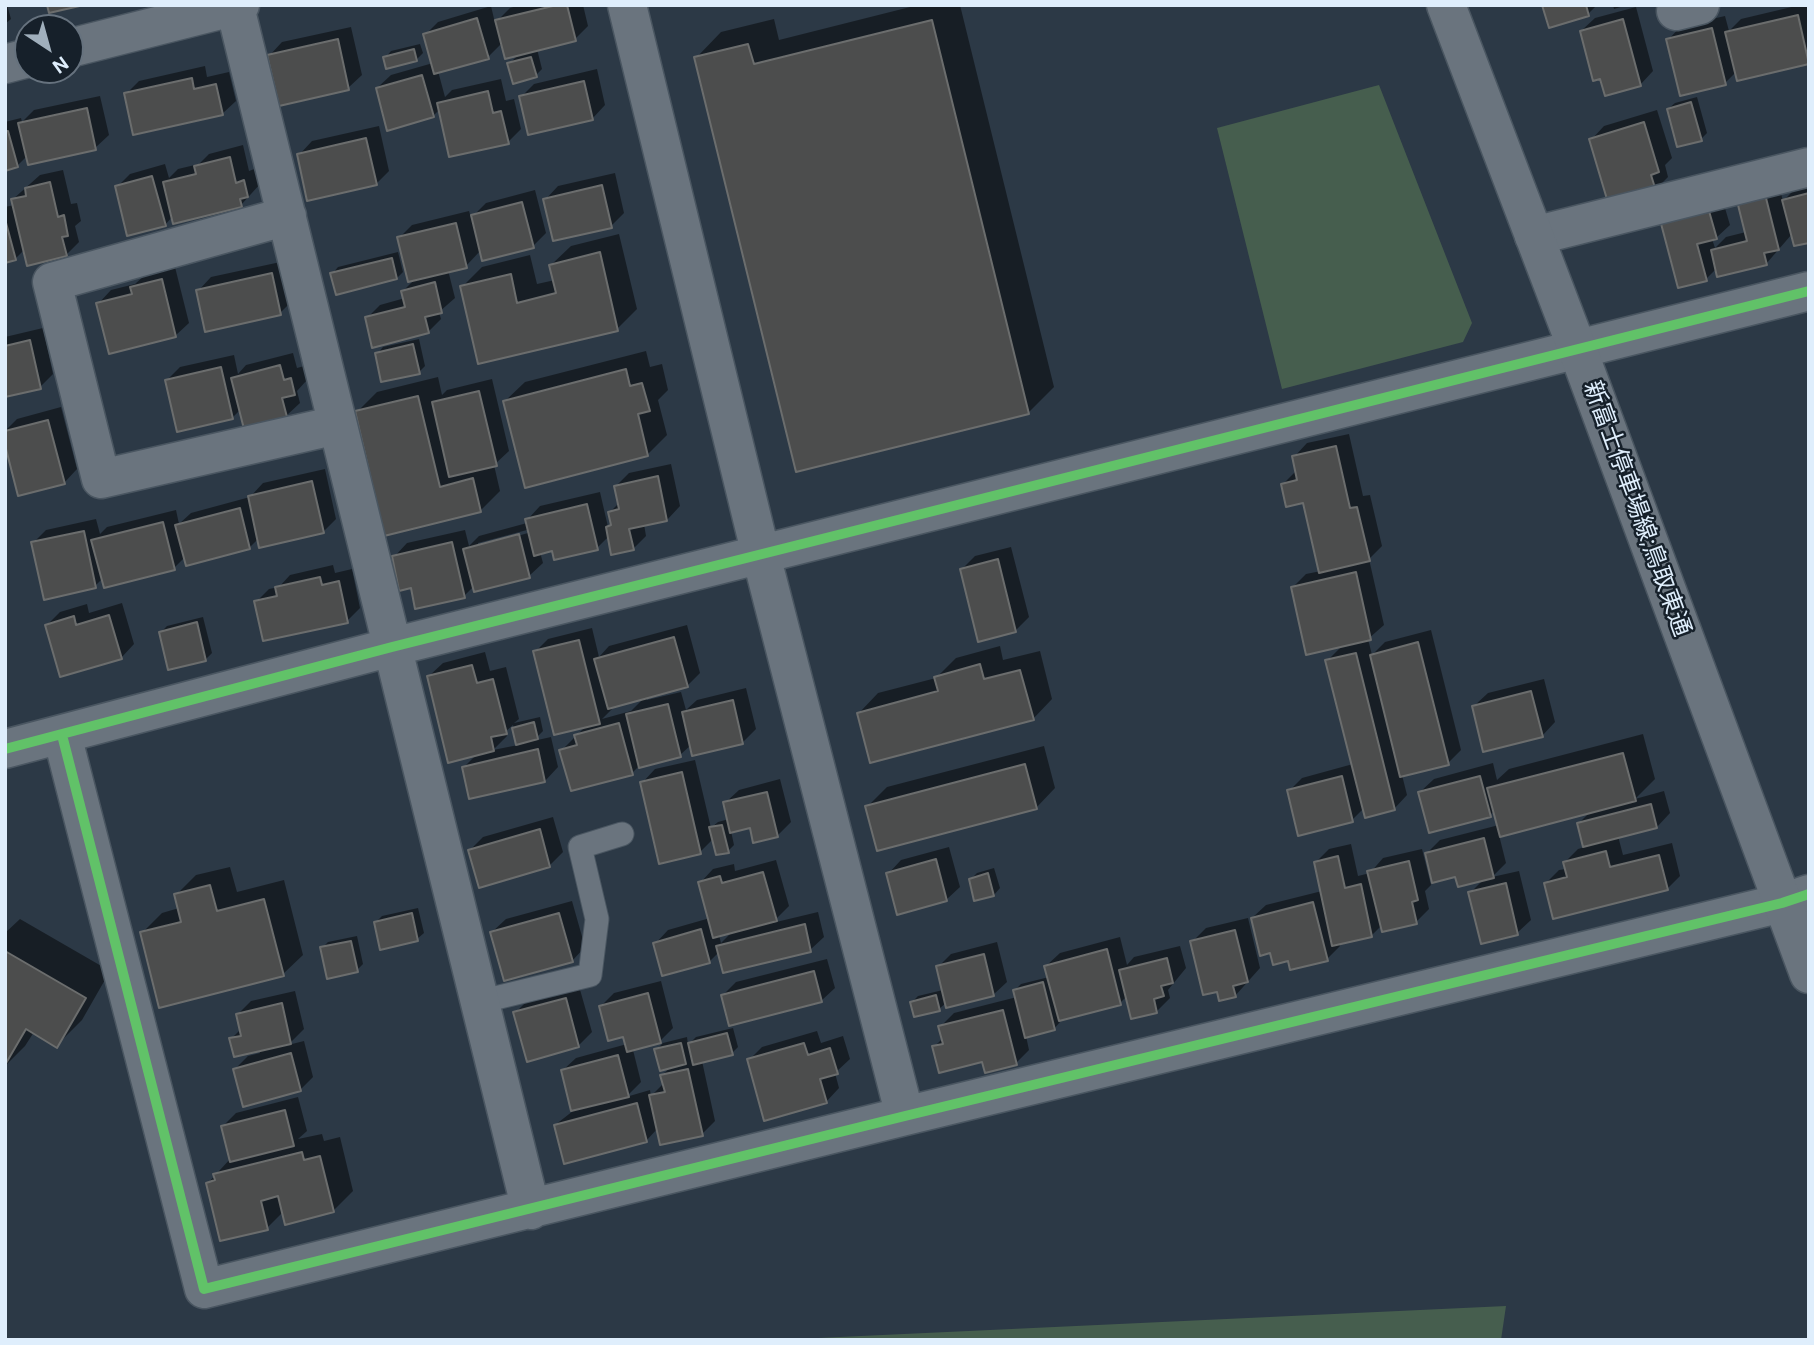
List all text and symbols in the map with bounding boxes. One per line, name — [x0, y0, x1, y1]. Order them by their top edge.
north arrow — [14, 14, 84, 84]
text: N — [48, 51, 73, 79]
street label: 新富士停車場線;鳥取東通 — [1576, 377, 1696, 641]

